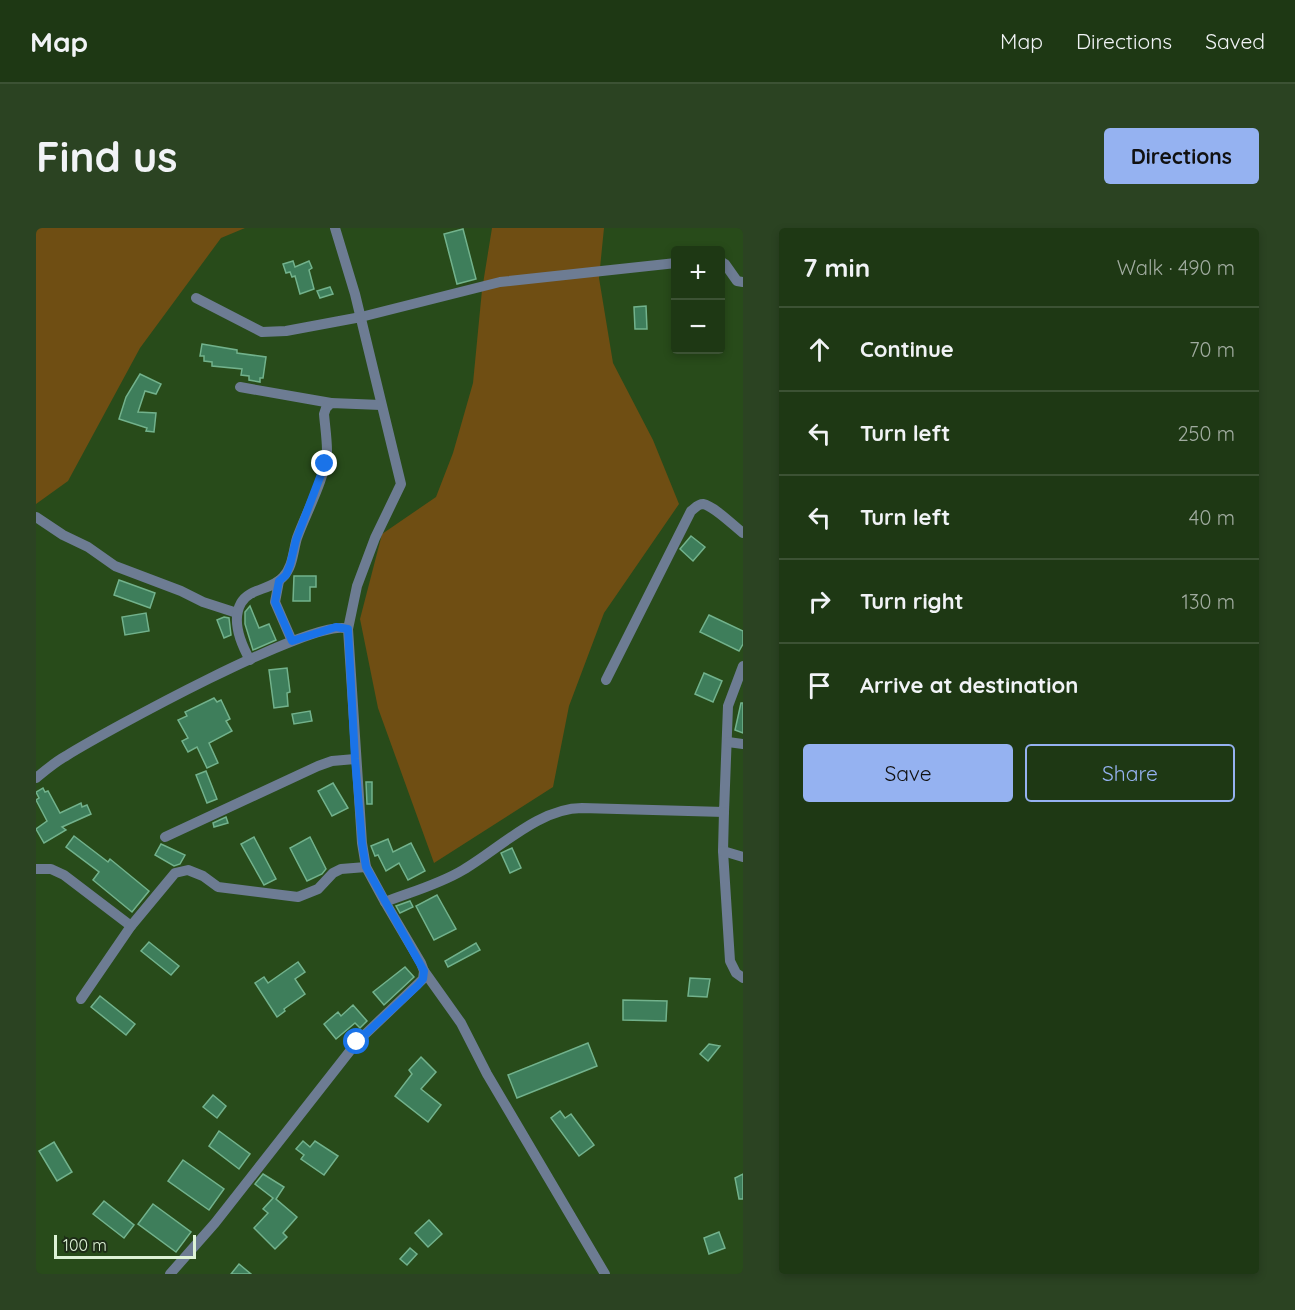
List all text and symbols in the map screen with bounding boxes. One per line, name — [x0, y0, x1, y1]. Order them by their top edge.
text: Map — [30, 24, 88, 59]
text: Map — [1000, 28, 1043, 54]
text: Directions — [1076, 28, 1172, 54]
text: Saved — [1205, 28, 1265, 54]
button: Directions — [1104, 128, 1259, 184]
text: Find us — [36, 130, 178, 183]
map controls — [671, 246, 725, 354]
button: + — [671, 246, 725, 300]
text: 7 min — [803, 251, 870, 284]
text: Walk · 490 m — [1117, 255, 1235, 280]
button: − — [671, 300, 725, 354]
icon: ahead — [803, 333, 836, 366]
text: Continue — [860, 335, 954, 363]
text: 70 m — [1189, 337, 1235, 362]
icon: left — [803, 417, 836, 450]
text: Turn left — [860, 419, 950, 447]
text: 250 m — [1177, 421, 1235, 446]
route end — [311, 450, 337, 476]
icon: left — [803, 501, 836, 534]
text: Turn left — [860, 503, 950, 531]
text: 40 m — [1189, 505, 1235, 530]
icon: right — [803, 585, 836, 618]
text: Turn right — [860, 587, 964, 615]
text: 130 m — [1182, 589, 1235, 614]
icon: arrive — [803, 669, 836, 702]
text: Arrive at destination — [860, 671, 1078, 699]
button: Save — [803, 744, 1013, 802]
button: Share — [1025, 744, 1235, 802]
route start — [343, 1028, 369, 1054]
scale bar — [54, 1232, 196, 1260]
text: 100 m — [63, 1235, 107, 1255]

